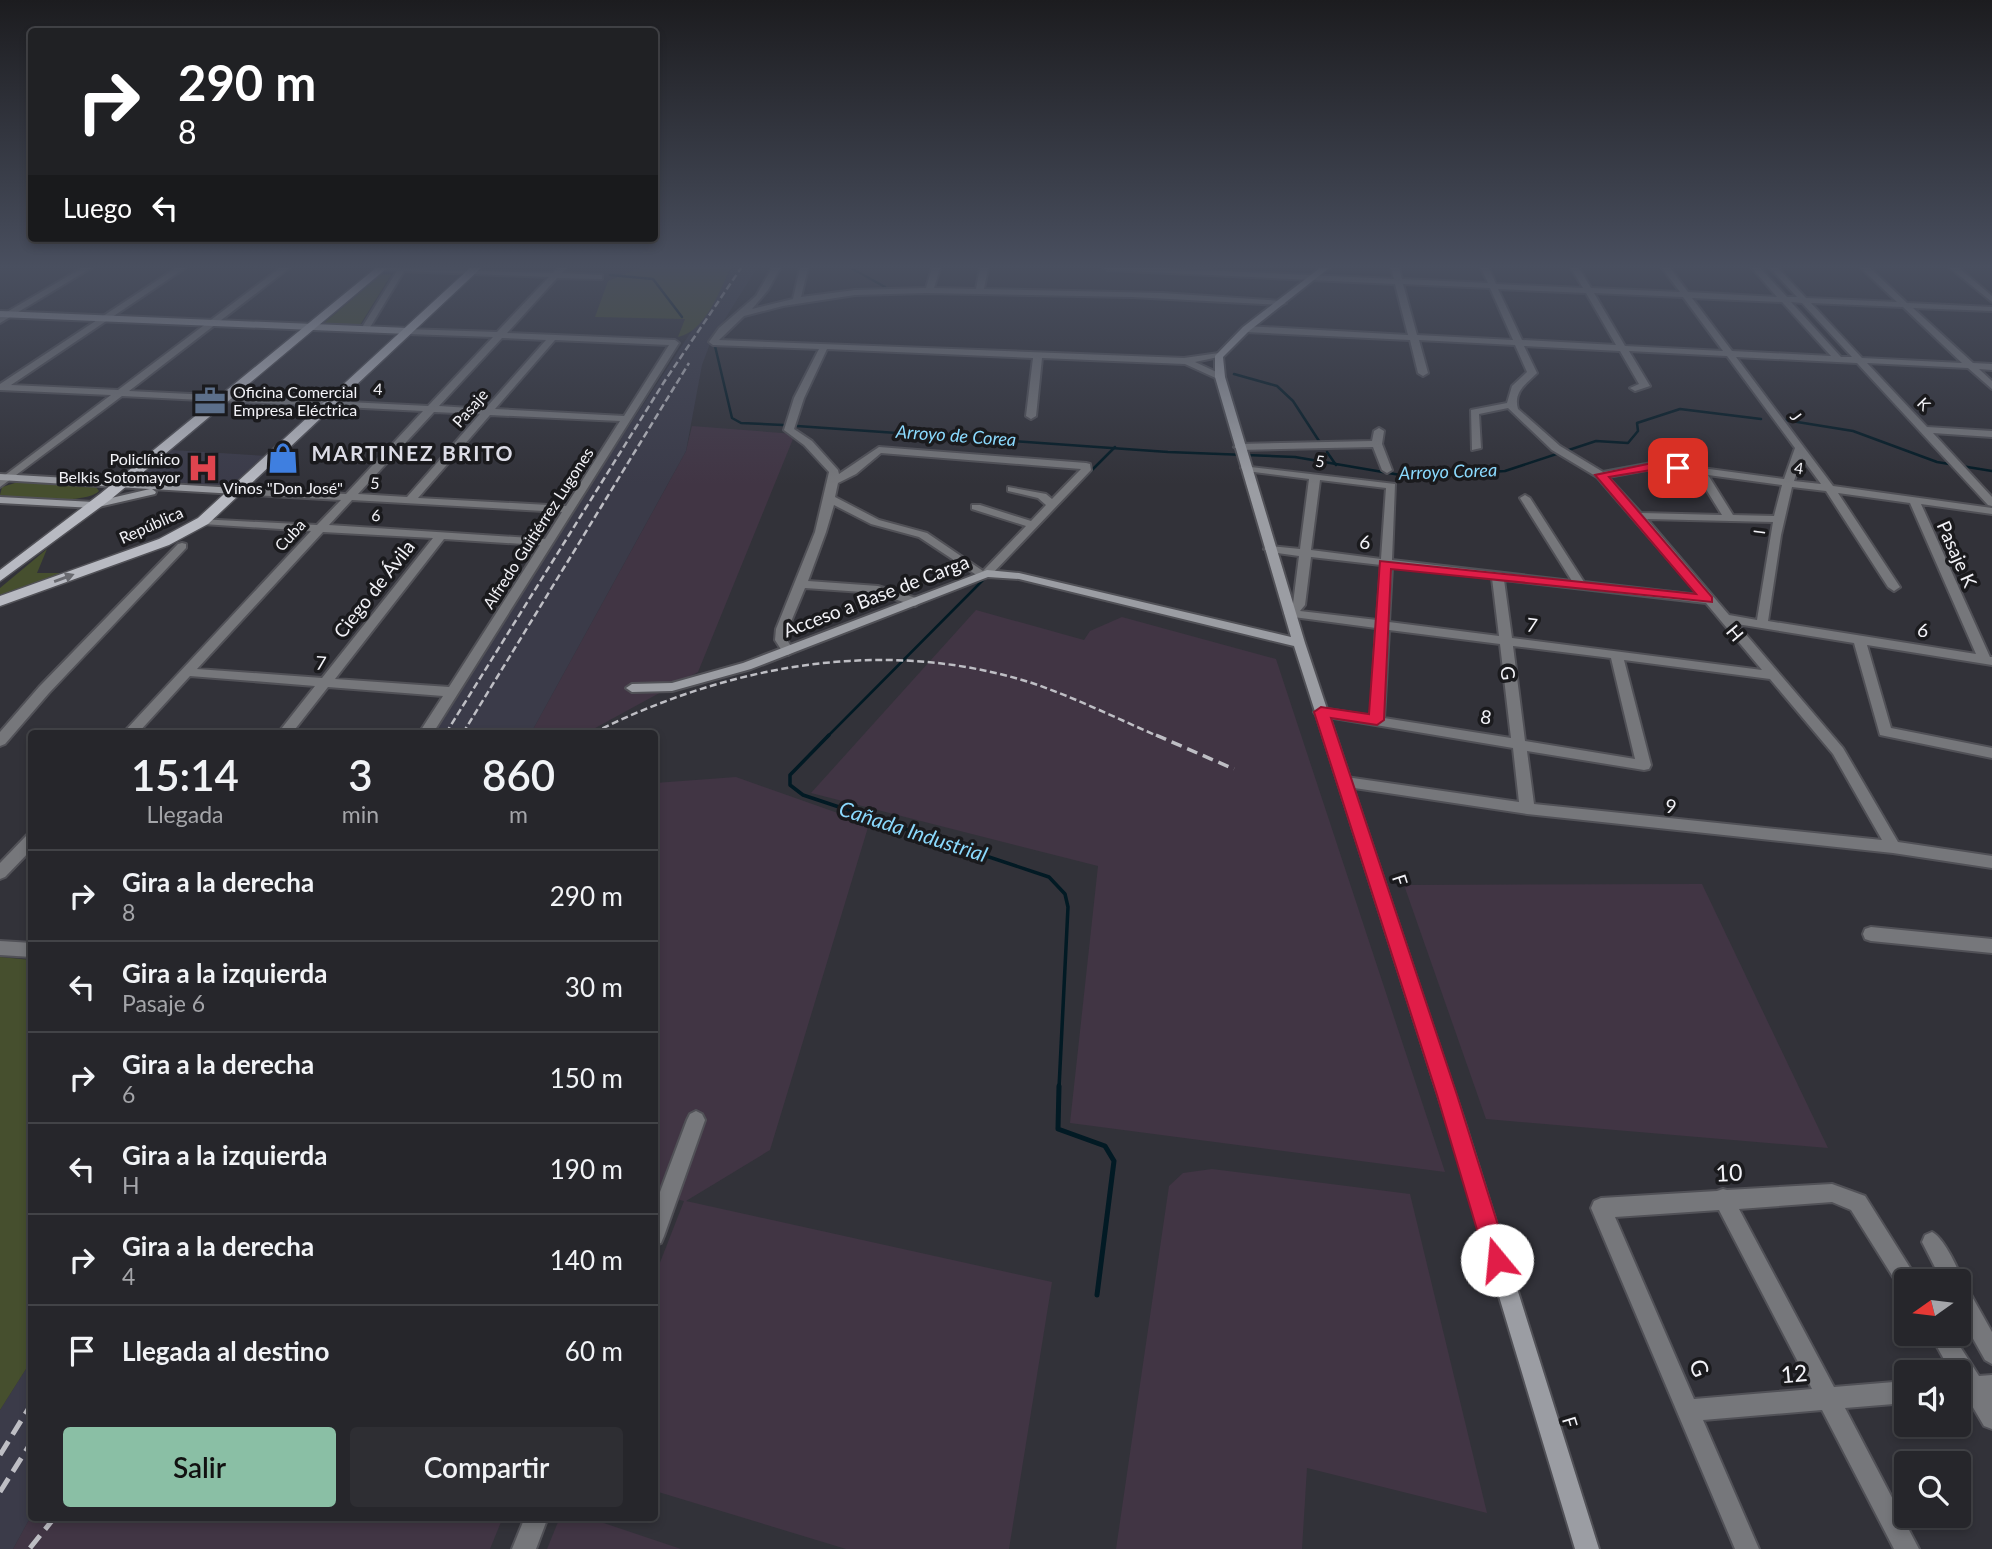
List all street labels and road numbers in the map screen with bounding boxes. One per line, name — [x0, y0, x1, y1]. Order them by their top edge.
street label: 4 — [373, 379, 383, 398]
street label: Pasaje — [448, 385, 491, 431]
street label: K — [1914, 393, 1935, 414]
street label: J — [1787, 407, 1806, 424]
street label: Alfredo Guitiérrez Lugones — [478, 444, 597, 612]
street label: 5 — [1314, 451, 1326, 470]
street label: 4 — [1793, 457, 1805, 478]
street label: 5 — [370, 473, 380, 492]
street label: República — [116, 502, 186, 547]
street label: 6 — [371, 505, 381, 524]
street label: Cuba — [270, 515, 309, 554]
street label: Pasaje K — [1933, 517, 1982, 591]
street label: I — [1749, 528, 1768, 535]
street label: 6 — [1358, 529, 1372, 554]
street label: Ciego de Ávila — [328, 535, 419, 642]
street label: Acceso a Base de Carga — [780, 549, 972, 642]
street label: 7 — [1525, 612, 1539, 637]
street label: 6 — [1916, 617, 1930, 642]
street label: H — [1722, 620, 1749, 646]
street label: 7 — [315, 651, 327, 674]
street label: G — [1496, 665, 1521, 681]
street label: 8 — [1479, 704, 1493, 729]
street label: 9 — [1664, 793, 1678, 818]
street label: F — [1388, 871, 1413, 889]
street label: 10 — [1715, 1157, 1743, 1187]
street label: G — [1684, 1355, 1716, 1381]
street label: 12 — [1779, 1358, 1808, 1388]
street label: F — [1558, 1413, 1583, 1431]

